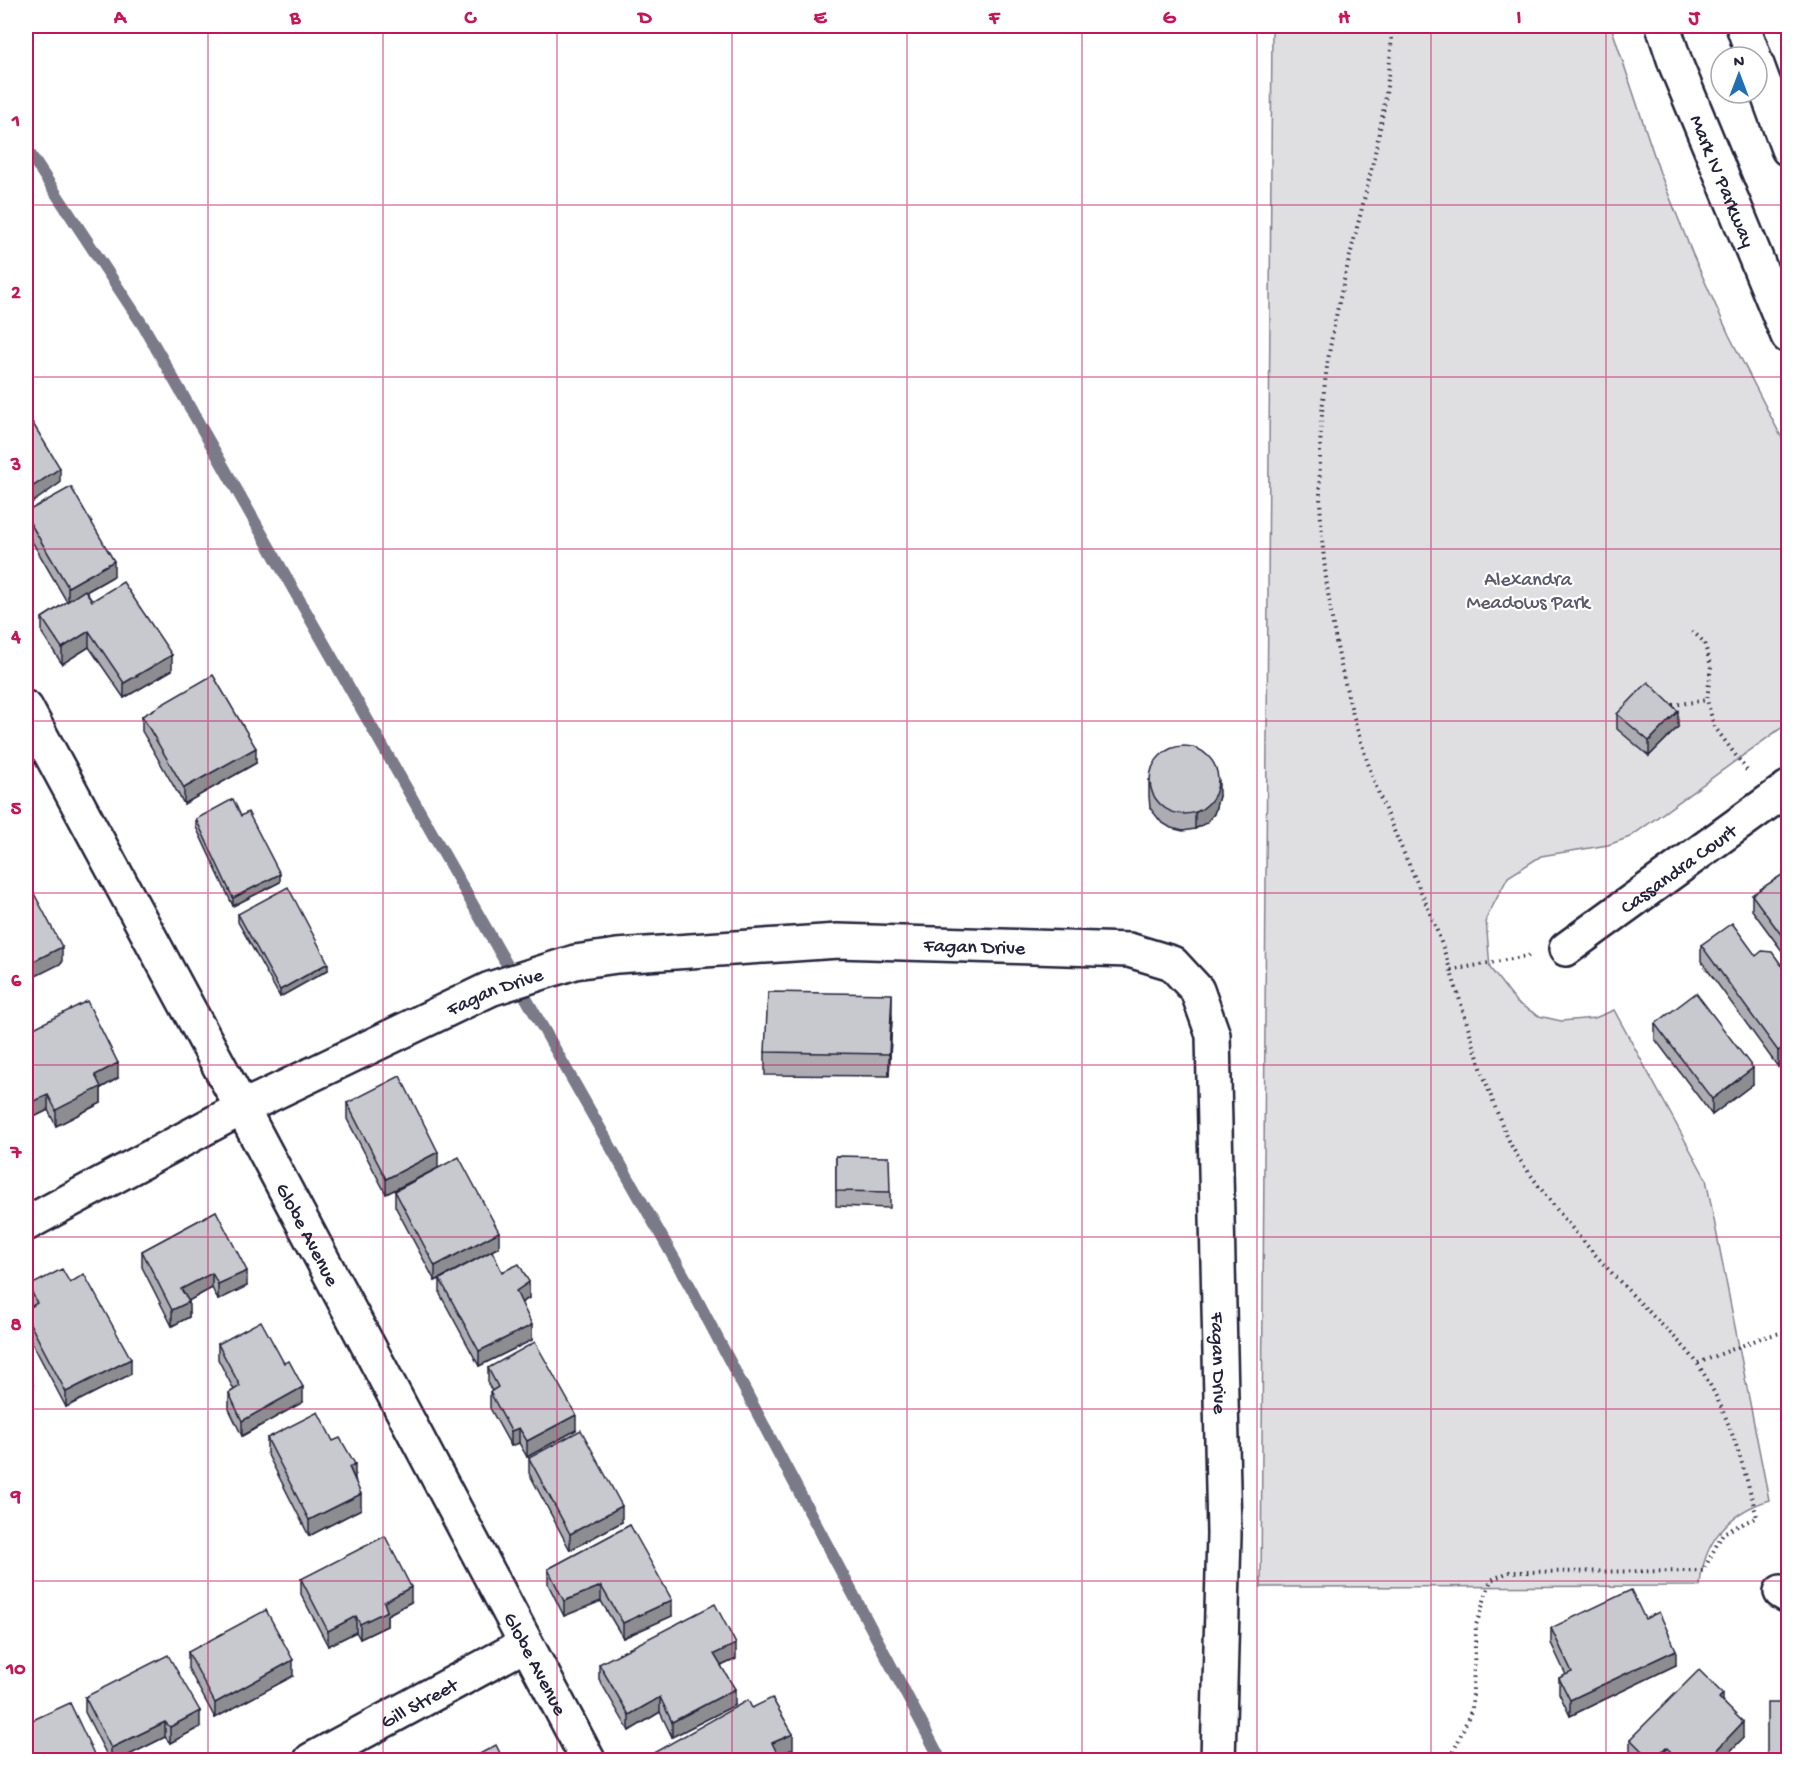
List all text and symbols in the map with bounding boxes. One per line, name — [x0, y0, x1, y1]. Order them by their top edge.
text: A — [113, 8, 128, 31]
text: B — [289, 8, 301, 31]
text: C — [464, 8, 478, 31]
text: D — [636, 8, 652, 31]
text: E — [814, 8, 828, 31]
text: F — [988, 8, 1001, 31]
text: G — [1163, 8, 1177, 31]
text: H — [1338, 8, 1350, 31]
text: I — [1517, 8, 1522, 31]
text: J — [1688, 8, 1701, 31]
north arrow — [1709, 45, 1769, 105]
text: N — [1734, 54, 1745, 73]
text: 1 — [11, 111, 20, 134]
street label: Mark IV Parkway — [1683, 112, 1758, 251]
text: 2 — [11, 283, 21, 306]
text: 3 — [10, 455, 21, 478]
park label: Alexandra Meadows Park — [1466, 570, 1592, 616]
text: 4 — [10, 627, 21, 650]
text: 5 — [11, 799, 22, 822]
street label: Cassandra Court — [1617, 820, 1744, 921]
street label: Fagan Drive — [922, 936, 1026, 962]
street label: Fagan Drive — [443, 965, 547, 1023]
text: 6 — [11, 971, 22, 994]
text: 7 — [10, 1143, 23, 1166]
street label: Globe Avenue — [269, 1180, 343, 1291]
street label: Fagan Drive — [1204, 1311, 1229, 1415]
text: 8 — [11, 1315, 22, 1338]
text: 9 — [10, 1487, 21, 1510]
street label: Globe Avenue — [497, 1609, 570, 1721]
text: 10 — [5, 1659, 26, 1682]
street label: Gill Street — [378, 1674, 464, 1735]

